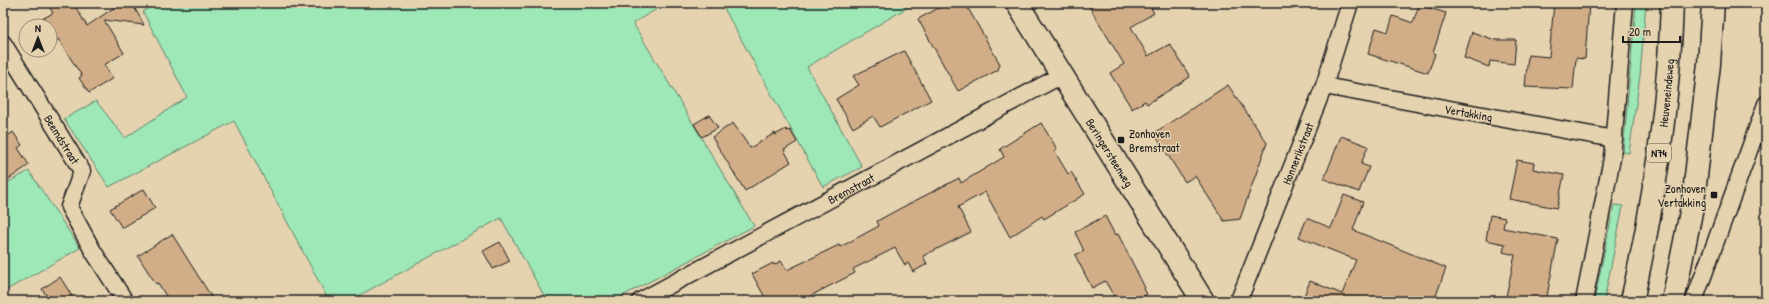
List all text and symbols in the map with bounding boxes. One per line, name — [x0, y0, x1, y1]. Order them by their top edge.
north arrow — [18, 18, 58, 58]
scale bar — [1623, 18, 1680, 44]
text: N — [35, 21, 41, 35]
text: 20 m — [1629, 23, 1651, 40]
street label: Heuveneindeweg — [1654, 58, 1678, 128]
street label: Vertakking — [1443, 100, 1494, 125]
street label: Beemdstraat — [41, 111, 85, 168]
street label: Beringersteenweg — [1082, 115, 1138, 190]
street label: Honnerikstraat — [1277, 119, 1318, 187]
place label: Zonhoven Bremstraat — [1129, 125, 1180, 156]
marker: Zonhoven Bremstraat — [1116, 135, 1126, 145]
road number: N74 — [1647, 144, 1671, 162]
street label: Bremstraat — [824, 168, 878, 208]
place label: Zonhoven Vertakking — [1658, 180, 1706, 211]
marker: Zonhoven Vertakking — [1709, 190, 1719, 200]

